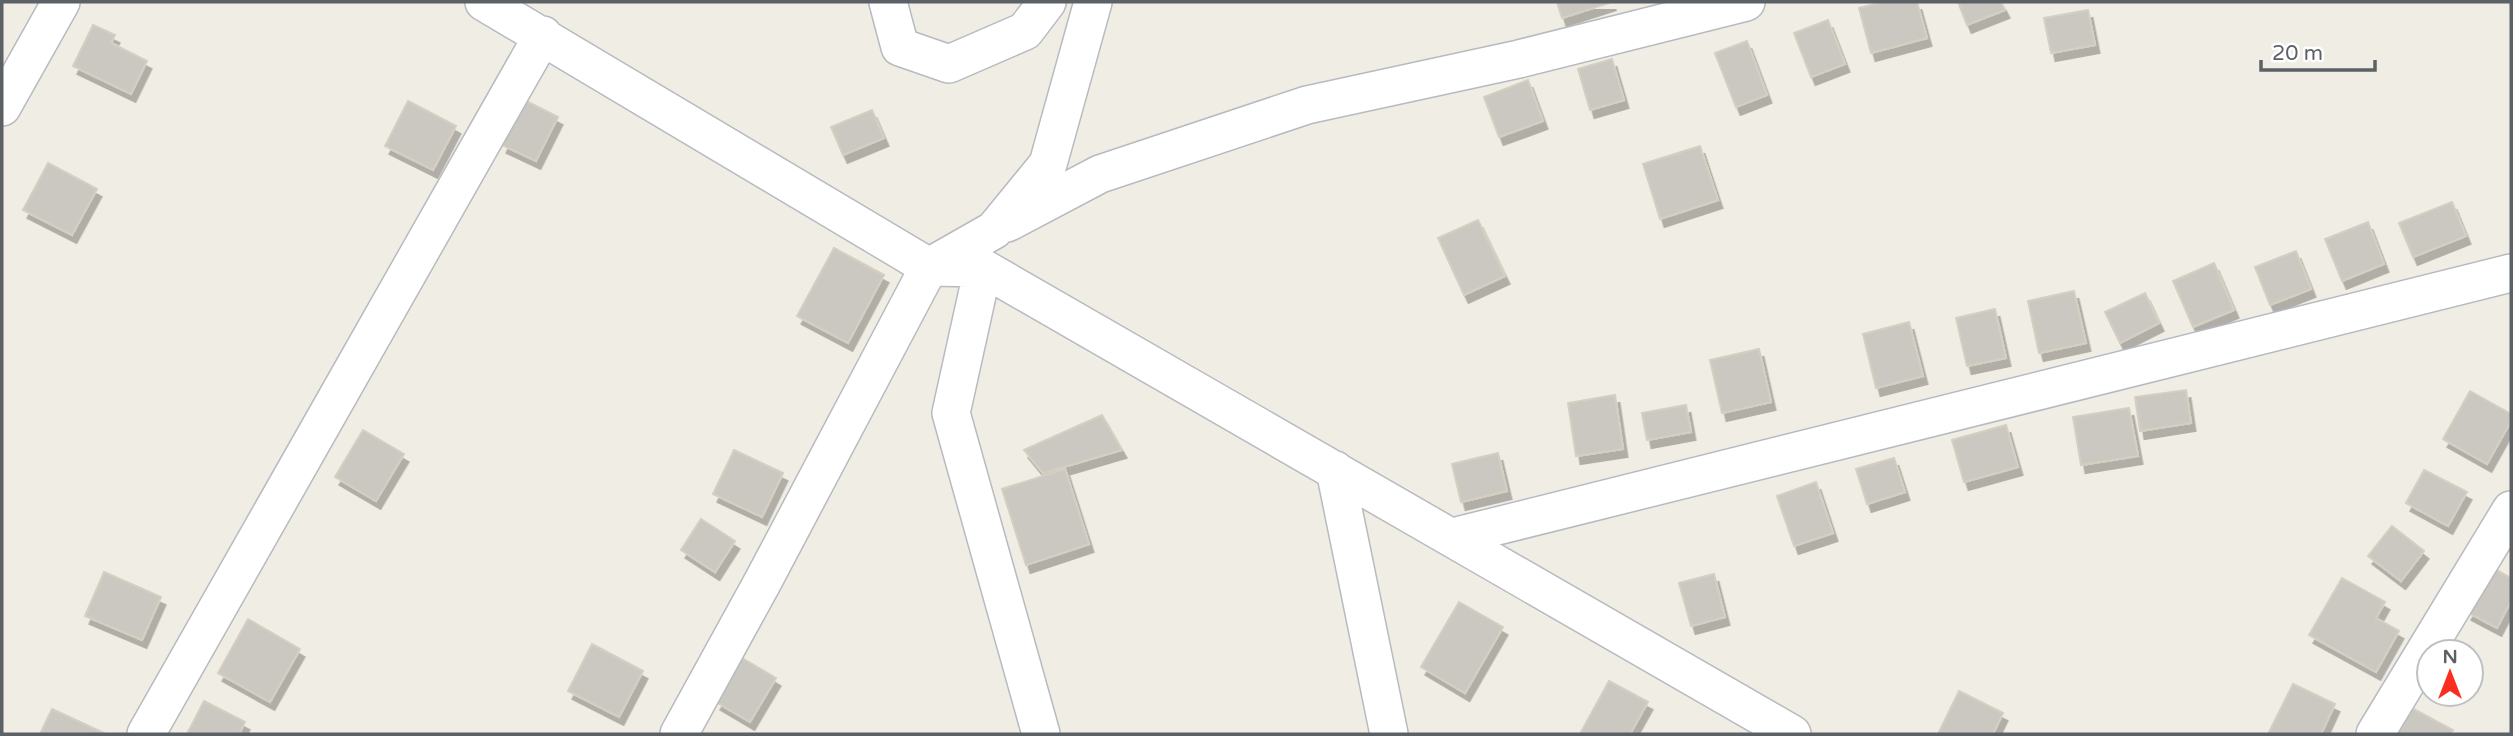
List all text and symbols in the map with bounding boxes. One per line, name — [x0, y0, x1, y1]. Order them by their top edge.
scale bar — [2261, 28, 2375, 72]
text: 20 m — [2272, 41, 2323, 66]
north arrow — [2415, 638, 2485, 708]
text: N — [2442, 646, 2458, 668]

